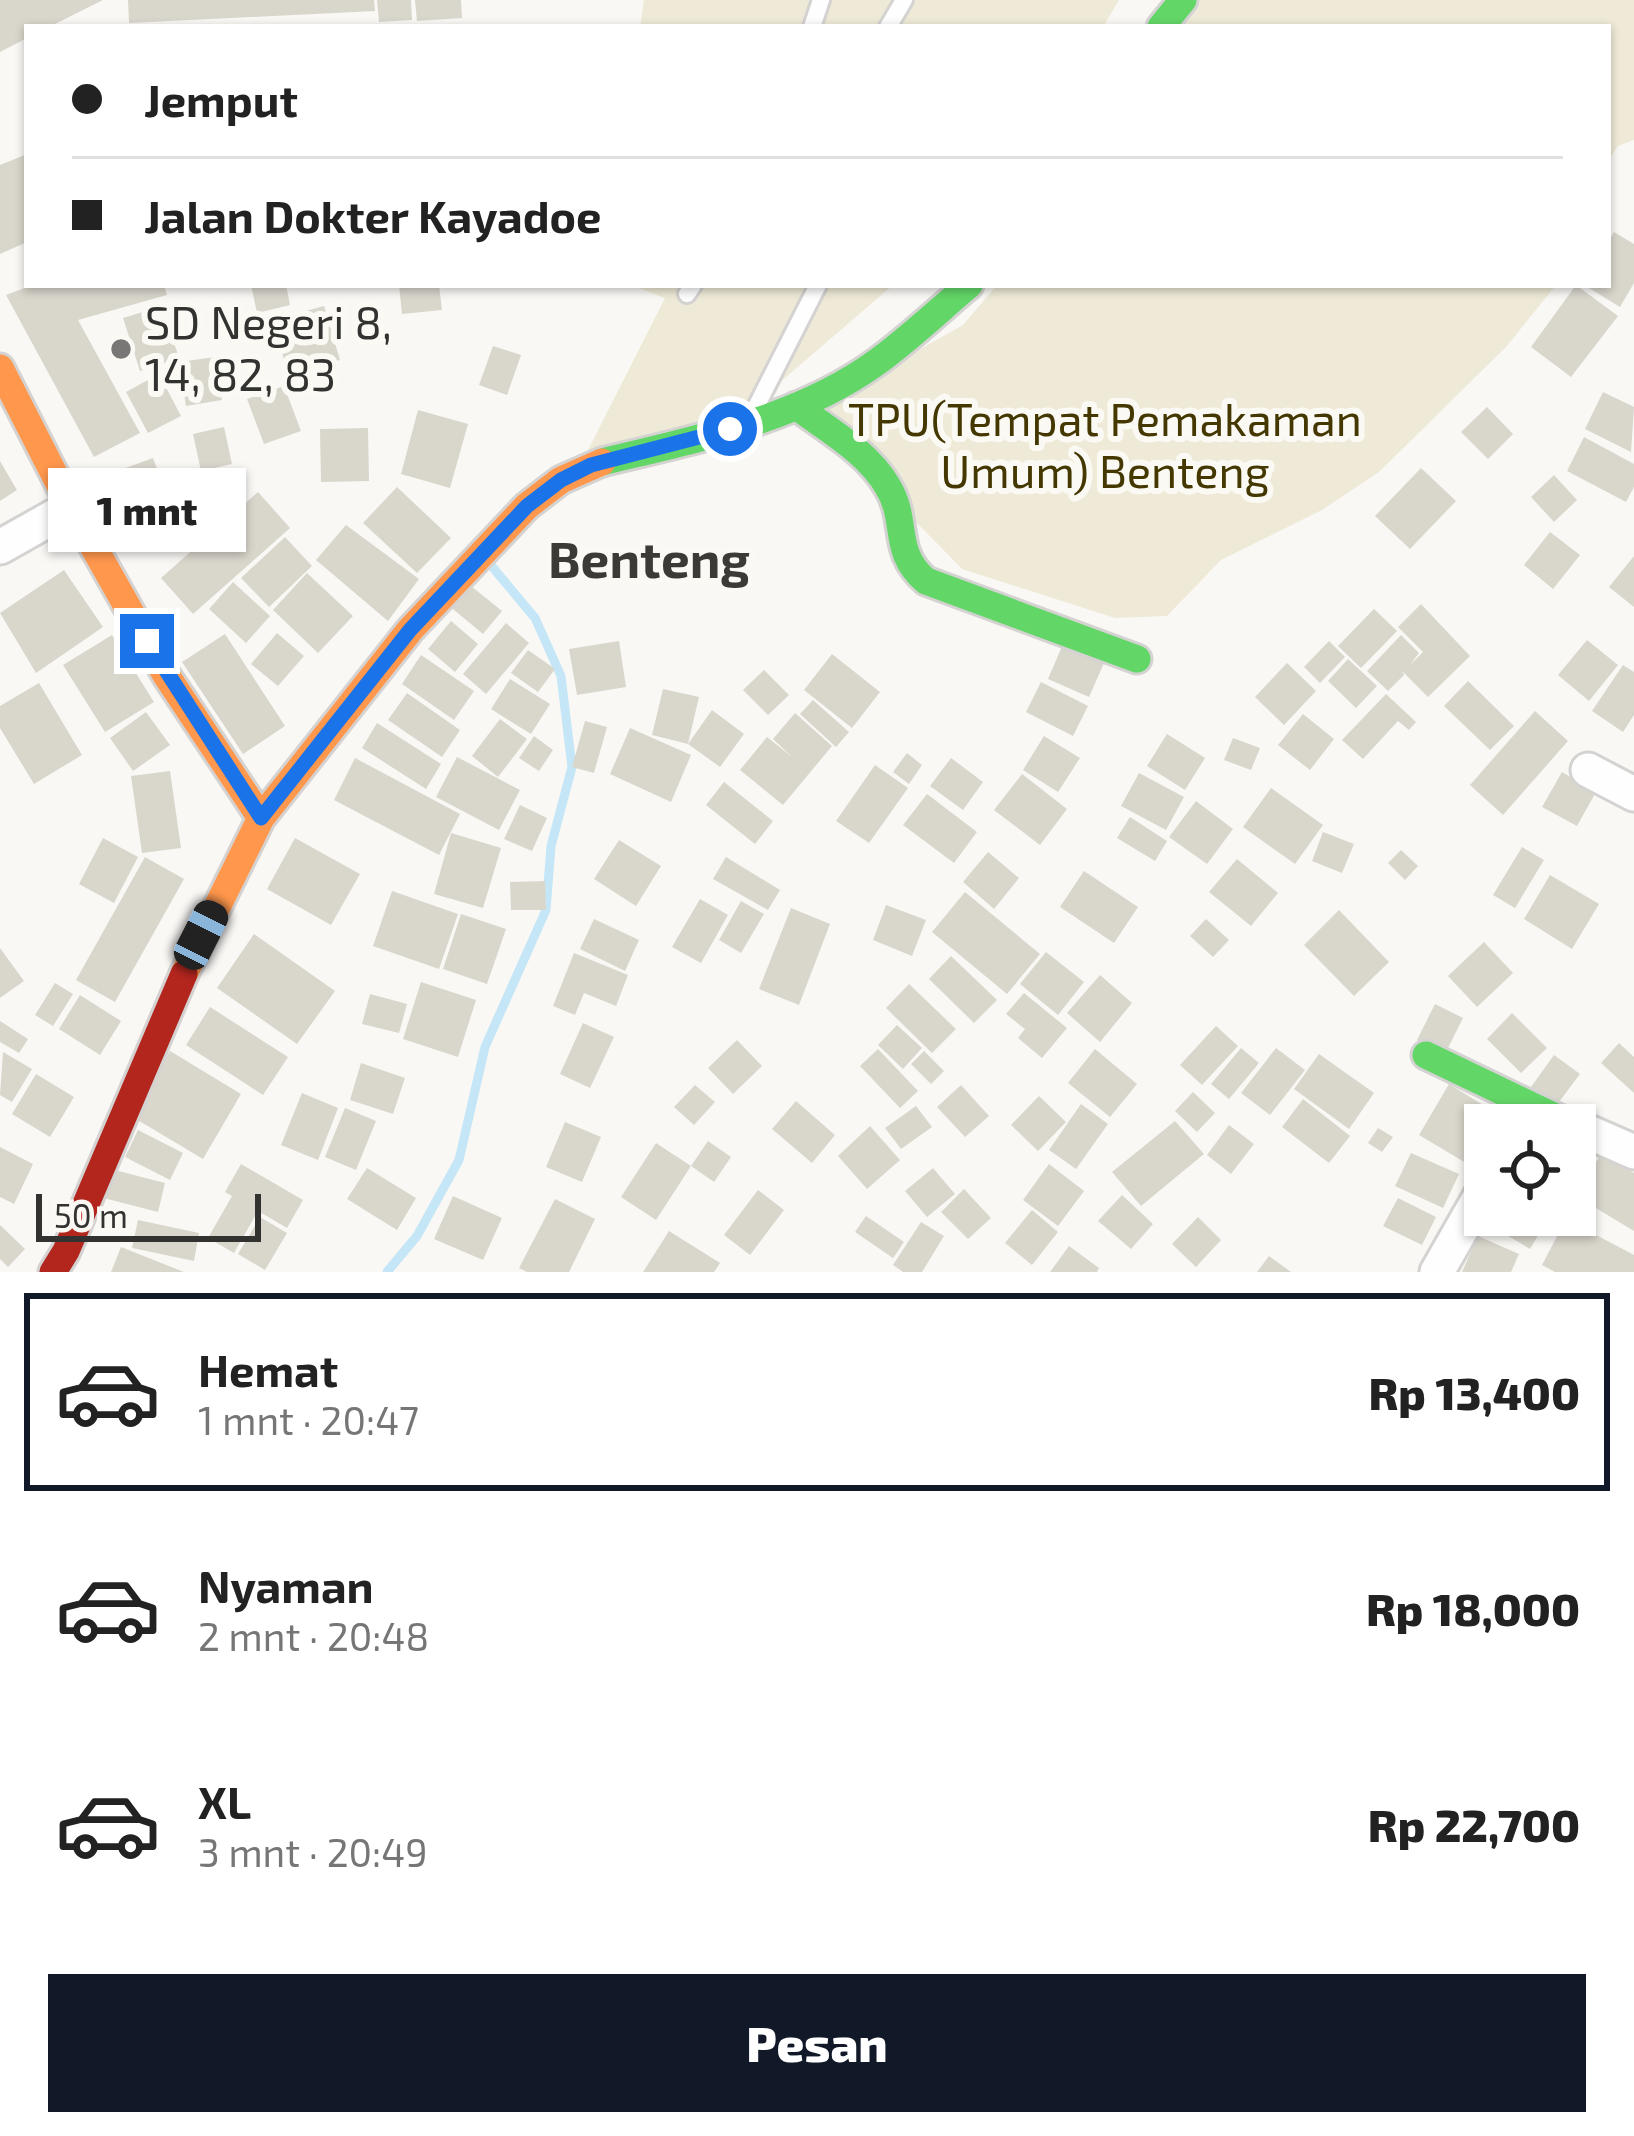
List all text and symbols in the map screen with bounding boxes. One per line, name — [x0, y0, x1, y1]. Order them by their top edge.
text: Jemput — [144, 72, 298, 126]
text: Jalan Dokter Kayadoe — [144, 188, 601, 242]
place label: SD Negeri 8, 14, 82, 83 — [145, 294, 392, 400]
marker: SD Negeri 8, 14, 82, 83 — [108, 336, 134, 362]
park label: TPU(Tempat Pemakaman Umum) Benteng — [848, 391, 1362, 497]
route start — [703, 402, 757, 456]
callout: 1 mnt — [48, 467, 246, 551]
text: 1 mnt — [97, 486, 197, 533]
district label: Benteng — [548, 527, 750, 588]
route end — [120, 614, 174, 668]
car — [169, 895, 233, 975]
map controls — [1464, 1104, 1596, 1236]
button: locate — [1464, 1104, 1596, 1236]
scale bar — [36, 1188, 261, 1241]
text: 50 m — [54, 1195, 128, 1235]
icon: car — [54, 1338, 162, 1446]
text: Hemat — [198, 1342, 338, 1396]
text: Rp 13,400 — [1369, 1365, 1580, 1419]
text: 1 mnt · 20:47 — [198, 1396, 419, 1443]
icon: car — [54, 1554, 162, 1662]
text: Nyaman — [198, 1558, 374, 1612]
text: Rp 18,000 — [1366, 1581, 1580, 1635]
text: 2 mnt · 20:48 — [198, 1612, 429, 1659]
icon: car — [54, 1770, 162, 1878]
text: XL — [198, 1774, 251, 1828]
text: Rp 22,700 — [1368, 1797, 1580, 1851]
text: 3 mnt · 20:49 — [198, 1828, 428, 1875]
button: Pesan — [48, 1974, 1586, 2112]

